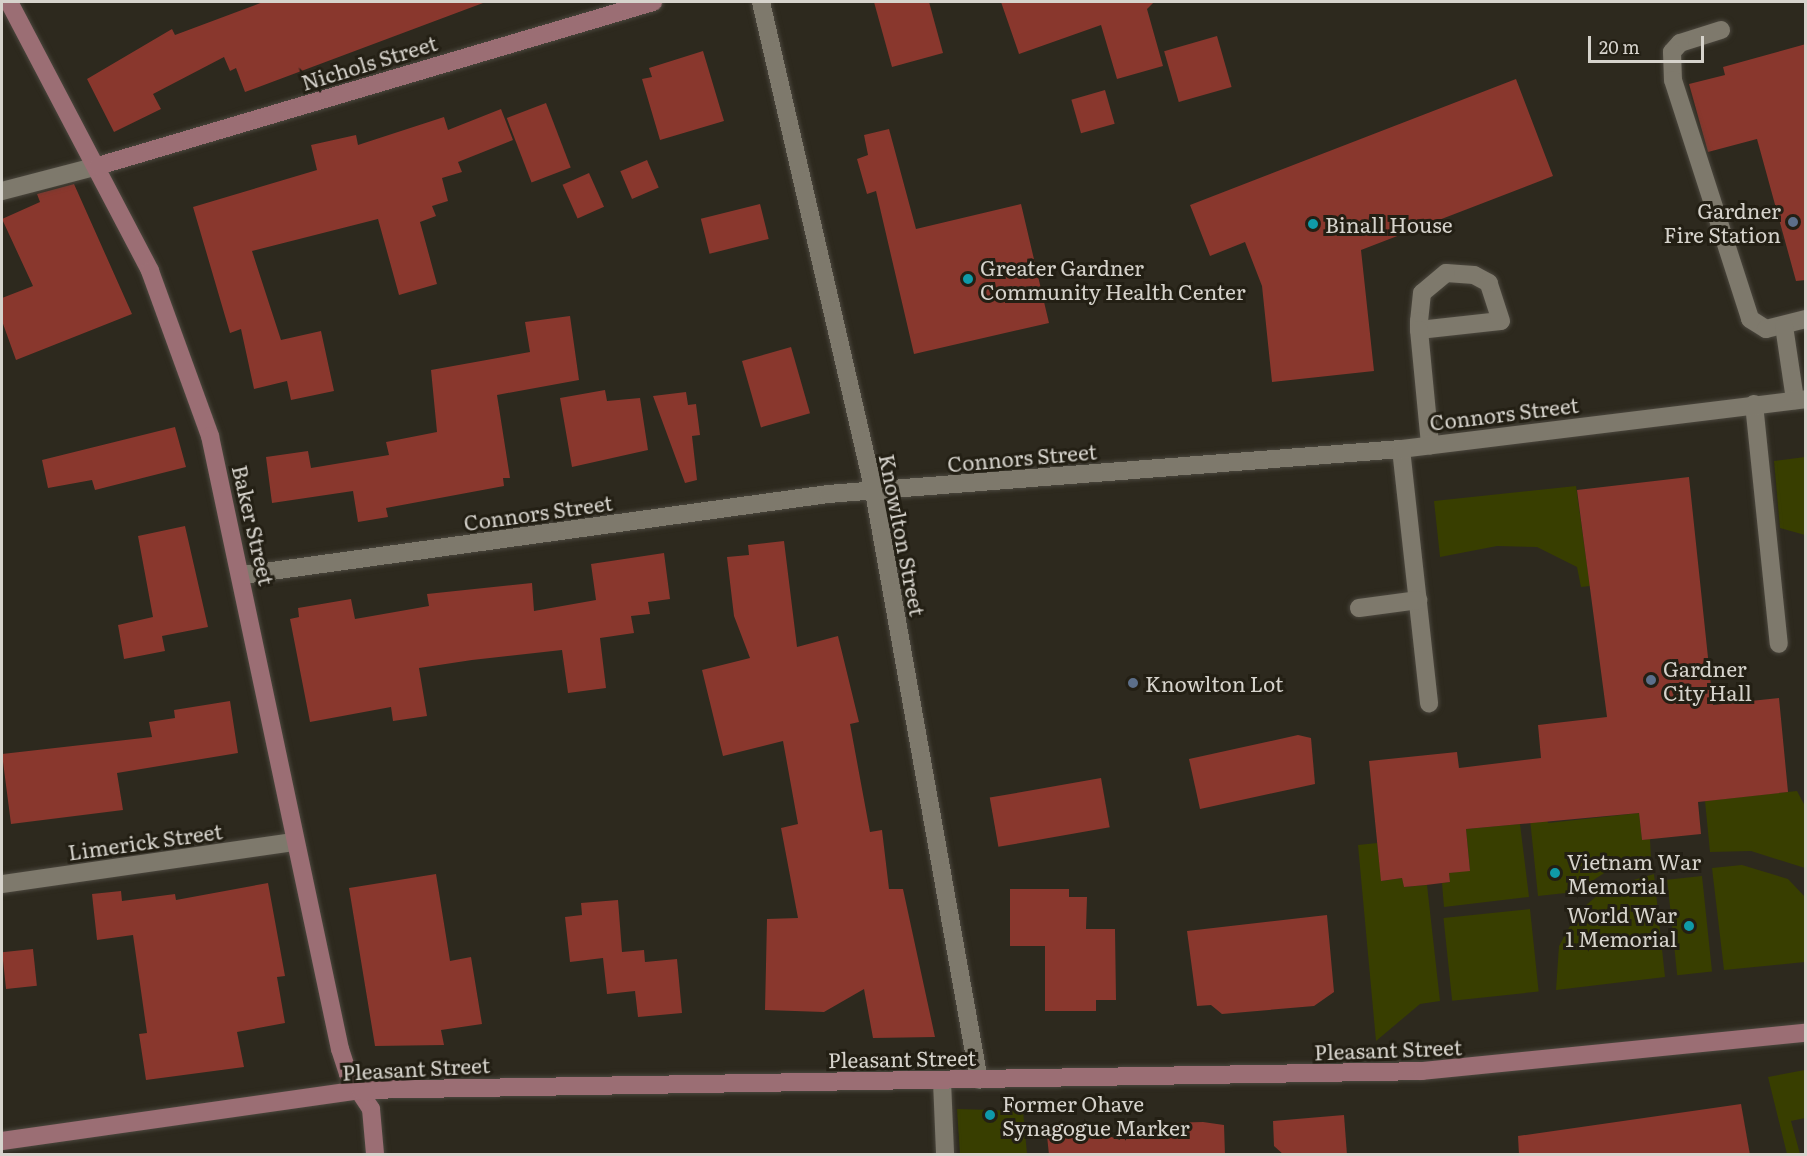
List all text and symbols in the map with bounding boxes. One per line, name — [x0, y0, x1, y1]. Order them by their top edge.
scale bar — [1591, 24, 1706, 62]
street label: Nichols Street — [298, 29, 440, 95]
text: 20 m — [1599, 33, 1640, 60]
place label: Gardner Fire Station — [1664, 197, 1781, 247]
place label: Binall House — [1325, 211, 1453, 237]
marker: Gardner Fire Station — [1786, 215, 1800, 229]
marker: Binall House — [1306, 217, 1320, 231]
place label: Greater Gardner Community Health Center — [980, 254, 1246, 304]
marker: Greater Gardner Community Health Center — [961, 272, 975, 286]
street label: Connors Street — [1428, 391, 1580, 435]
street label: Connors Street — [946, 438, 1098, 476]
street label: Knowlton Street — [875, 452, 931, 618]
street label: Baker Street — [228, 462, 280, 588]
street label: Connors Street — [462, 489, 614, 535]
place label: Gardner City Hall — [1663, 655, 1752, 705]
place label: Knowlton Lot — [1145, 670, 1284, 696]
marker: Gardner City Hall — [1644, 673, 1658, 687]
marker: Knowlton Lot — [1126, 676, 1140, 690]
street label: Limerick Street — [66, 818, 224, 864]
place label: Vietnam War Memorial — [1567, 848, 1701, 898]
marker: Vietnam War Memorial — [1548, 866, 1562, 880]
place label: World War 1 Memorial — [1565, 901, 1677, 951]
marker: World War 1 Memorial — [1682, 919, 1696, 933]
street label: Pleasant Street — [1314, 1034, 1462, 1064]
street label: Pleasant Street — [828, 1044, 976, 1072]
street label: Pleasant Street — [341, 1052, 491, 1084]
place label: Former Ohave Synagogue Marker — [1002, 1090, 1190, 1140]
marker: Former Ohave Synagogue Marker — [983, 1108, 997, 1122]

